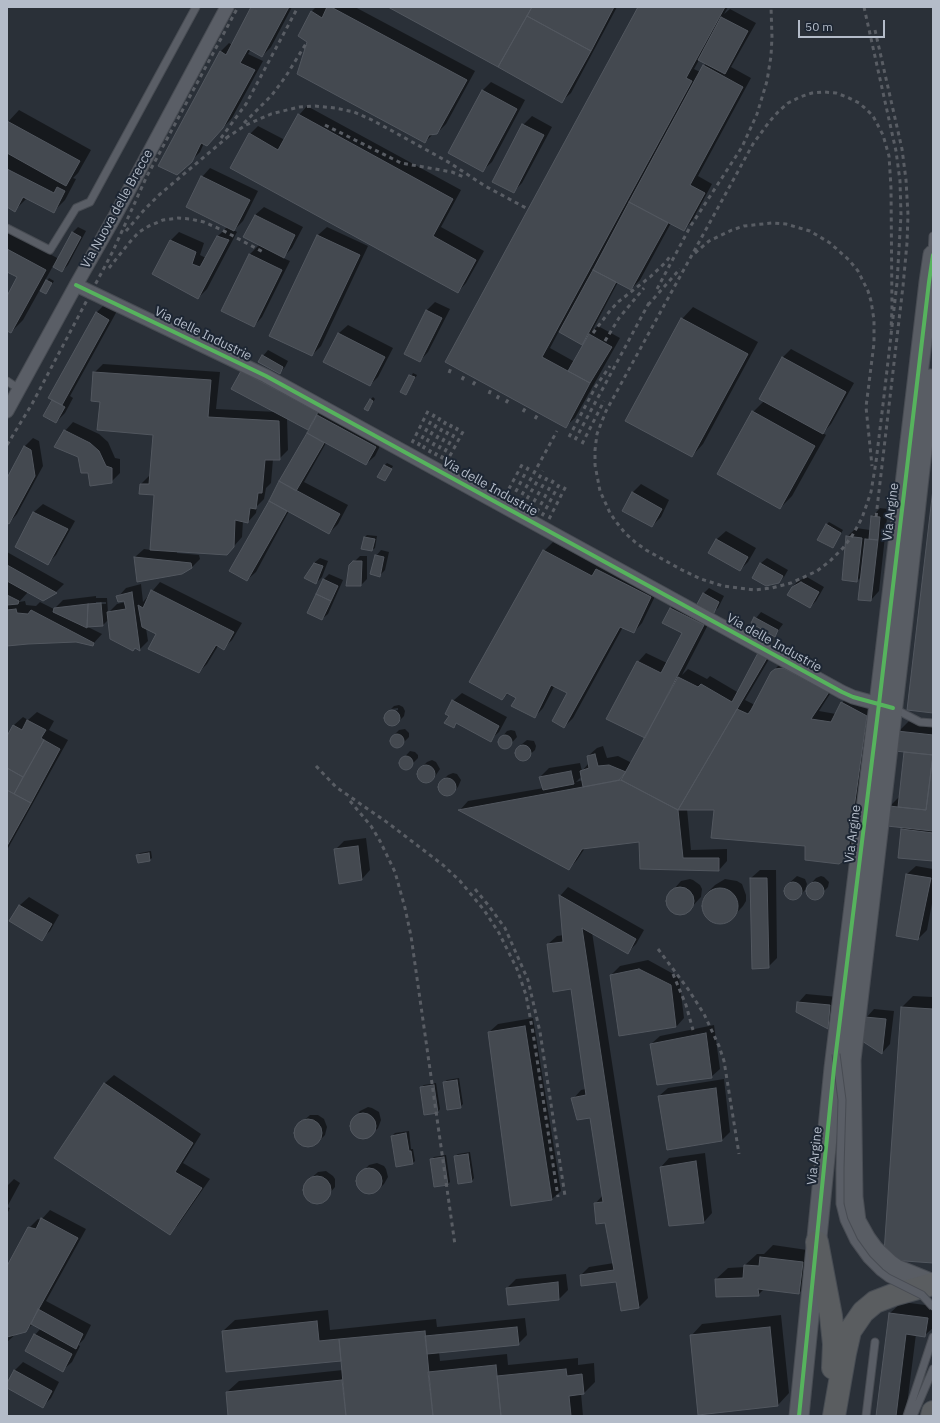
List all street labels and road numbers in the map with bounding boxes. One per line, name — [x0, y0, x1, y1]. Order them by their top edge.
street label: Via Nuova delle Brecce — [78, 147, 156, 271]
street label: Via delle Industrie — [152, 304, 254, 364]
street label: Via delle Industrie — [440, 454, 540, 520]
street label: Via Argine — [880, 482, 902, 542]
street label: Via delle Industrie — [724, 610, 824, 676]
street label: Via Argine — [842, 804, 864, 864]
street label: Via Argine — [804, 1126, 826, 1186]

